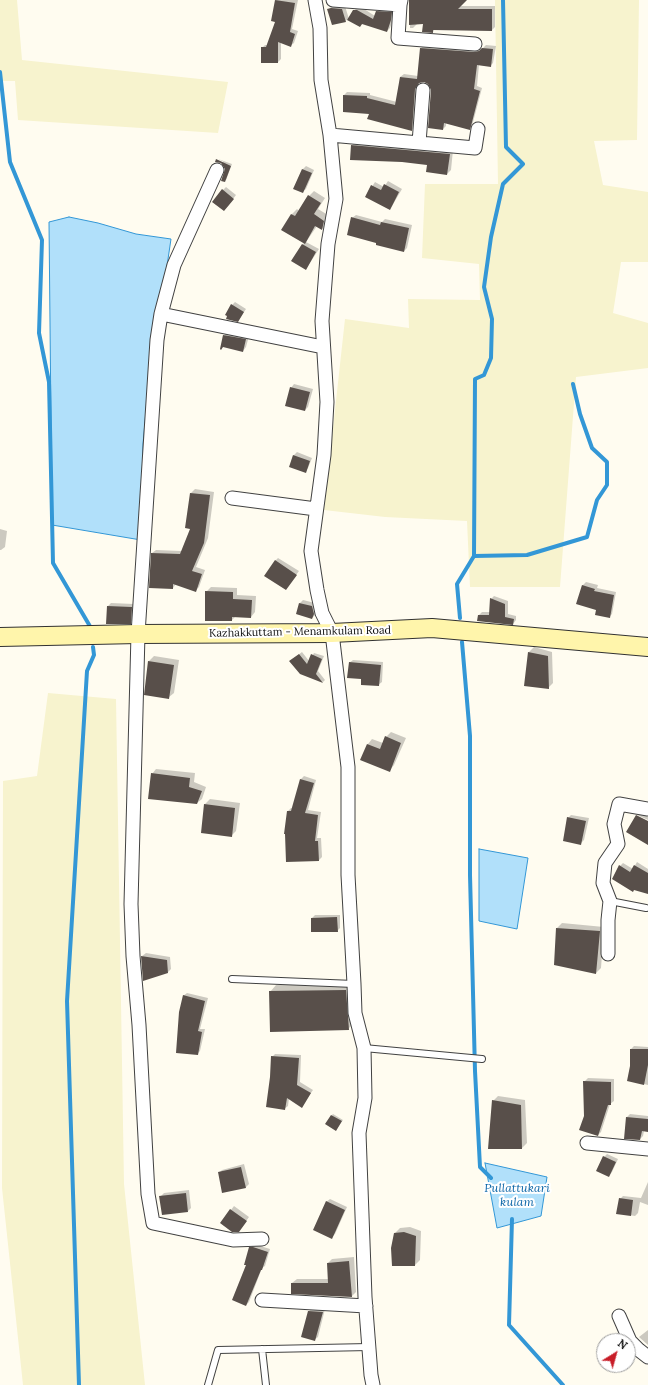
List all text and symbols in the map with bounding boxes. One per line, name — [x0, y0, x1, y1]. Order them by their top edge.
street label: Kazhakkuttam - Menamkulam Road — [209, 624, 391, 640]
water label: Pullattukari kulam — [484, 1182, 550, 1210]
north arrow — [596, 1333, 636, 1373]
text: N — [615, 1336, 630, 1352]

